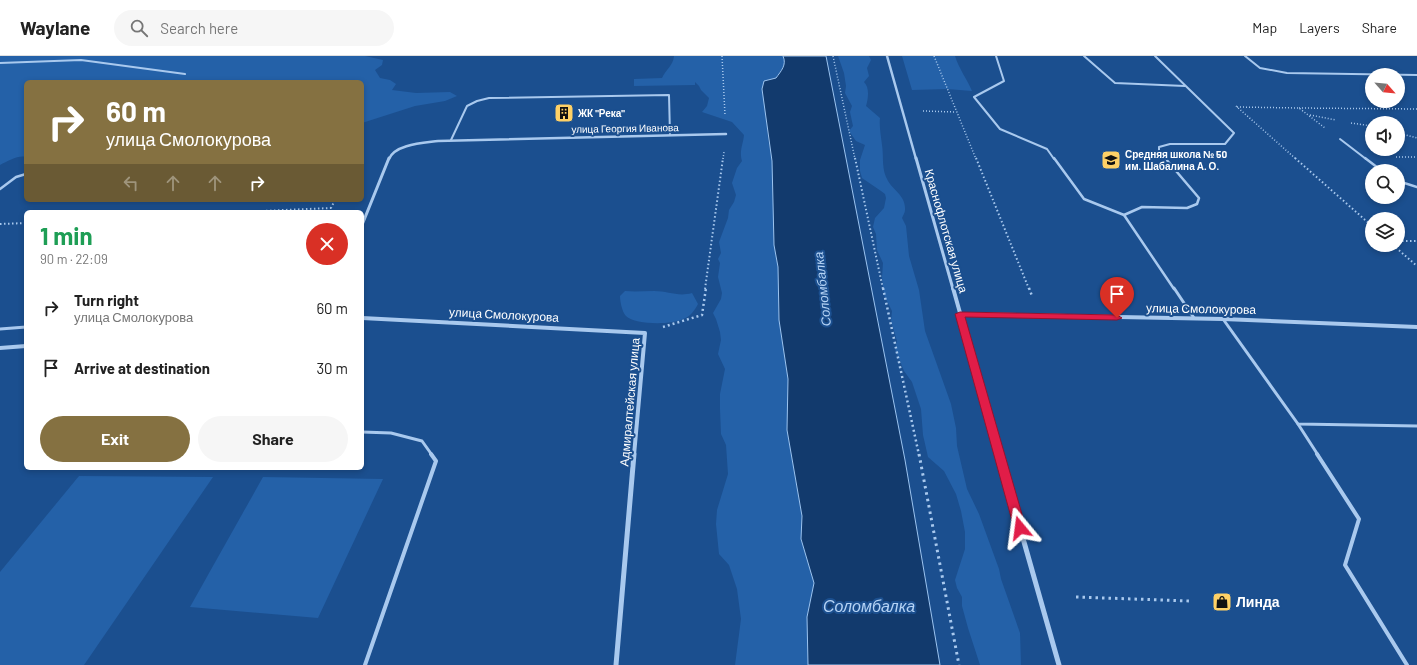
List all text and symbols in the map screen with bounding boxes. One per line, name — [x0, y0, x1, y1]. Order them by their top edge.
search box — [114, 10, 394, 46]
text: Waylane — [20, 16, 90, 39]
icon: search — [128, 17, 150, 39]
text: Search here — [160, 19, 238, 37]
text: Map — [1252, 19, 1277, 36]
text: Layers — [1299, 19, 1340, 36]
text: Share — [1362, 19, 1397, 36]
north arrow — [1365, 68, 1405, 108]
map controls — [1365, 68, 1405, 252]
text: 60 m — [106, 94, 166, 128]
icon: right — [40, 96, 92, 148]
building icon: ЖК "Река" — [553, 102, 575, 124]
place label: ЖК "Река" — [577, 107, 625, 119]
button: sound — [1365, 116, 1405, 156]
street label: улица Георгия Иванова — [571, 121, 679, 135]
text: улица Смолокурова — [106, 128, 271, 150]
place label: Средняя школа № 50 им. Шабалина А. О. — [1125, 148, 1227, 172]
school or university icon: Средняя школа № 50 им. Шабалина А. О. — [1100, 149, 1122, 171]
button: search — [1365, 164, 1405, 204]
street label: Краснофлотская улица — [922, 167, 971, 295]
icon: left — [120, 172, 142, 194]
icon: ahead — [162, 172, 184, 194]
icon: ahead — [204, 172, 226, 194]
icon: right — [246, 172, 268, 194]
button: layers — [1365, 212, 1405, 252]
text: 1 min — [40, 221, 93, 250]
button: close — [306, 223, 348, 265]
text: 90 m · 22:09 — [40, 251, 108, 267]
water label: Соломбалка — [810, 251, 834, 327]
pin — [1100, 277, 1134, 318]
icon: arrive — [1106, 283, 1128, 305]
text: Turn right — [74, 291, 139, 309]
icon: right — [40, 297, 62, 319]
text: 60 m — [316, 299, 348, 317]
street label: улица Смолокурова — [1146, 300, 1256, 317]
street label: улица Смолокурова — [449, 304, 560, 325]
text: улица Смолокурова — [74, 309, 193, 325]
street label: Адмиралтейская улица — [616, 337, 643, 467]
icon: arrive — [40, 357, 62, 379]
text: Arrive at destination — [74, 359, 210, 377]
text: 30 m — [316, 359, 348, 377]
button: Exit — [40, 416, 190, 462]
button: Share — [198, 416, 348, 462]
position arrow — [999, 507, 1041, 549]
shop icon: Линда — [1211, 591, 1233, 613]
place label: Линда — [1236, 593, 1280, 610]
water label: Соломбалка — [823, 596, 915, 615]

